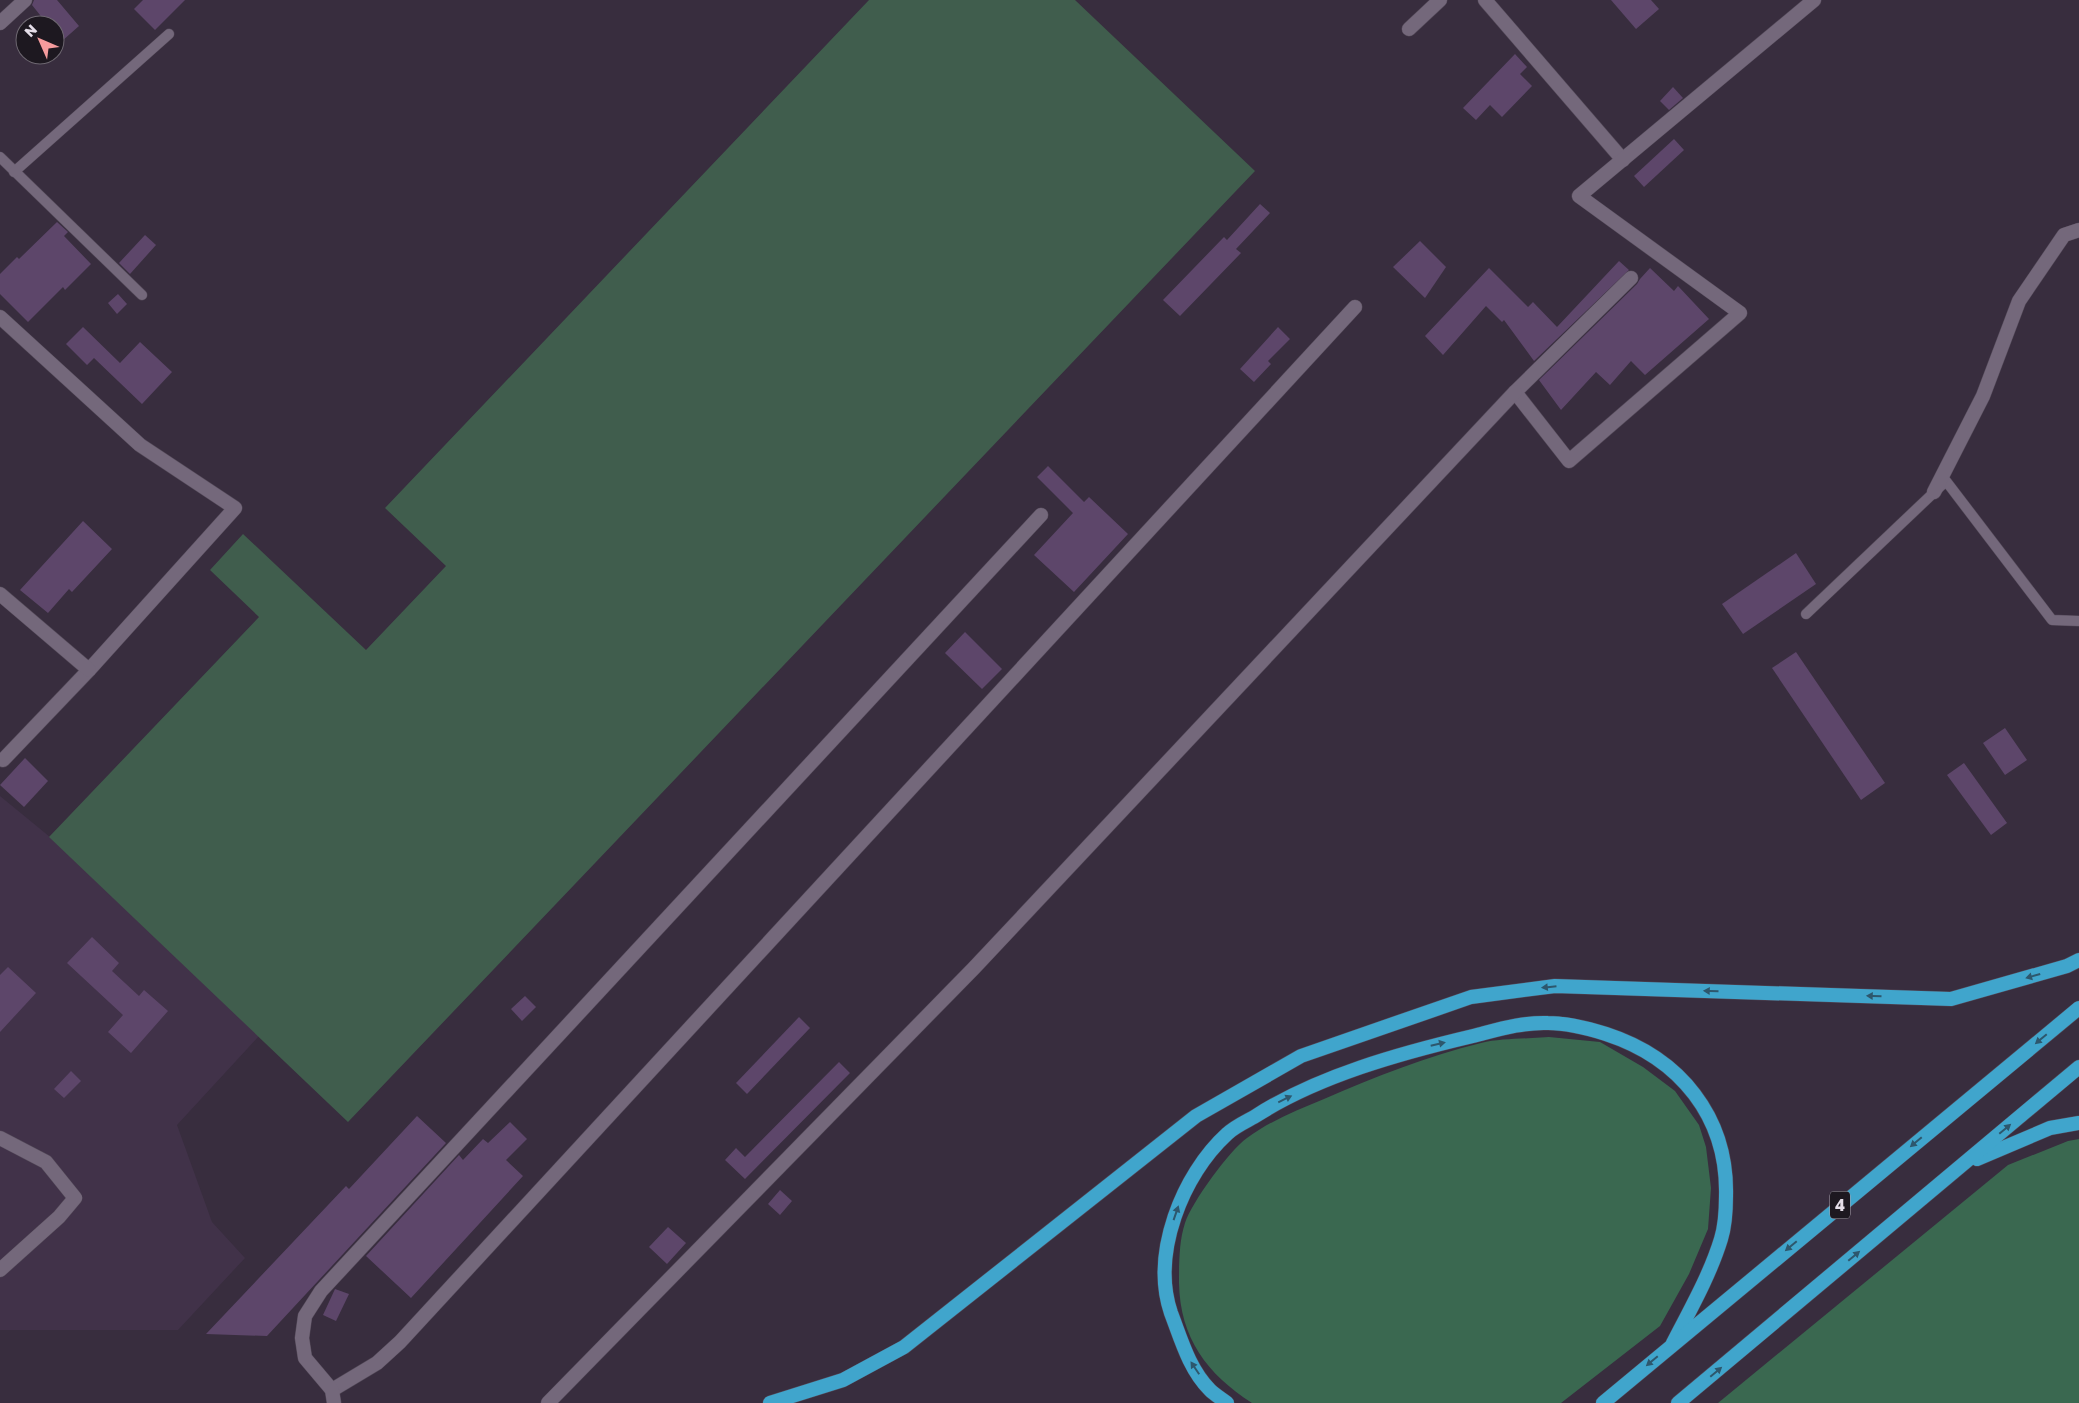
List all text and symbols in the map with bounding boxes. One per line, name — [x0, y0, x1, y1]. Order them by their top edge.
north arrow — [15, 15, 65, 65]
text: N — [21, 21, 40, 40]
one-way arrow — [2025, 972, 2040, 980]
one-way arrow — [1541, 983, 1557, 991]
one-way arrow — [1703, 987, 1719, 995]
one-way arrow — [1865, 992, 1881, 1000]
one-way arrow — [2035, 1033, 2048, 1044]
one-way arrow — [1430, 1040, 1445, 1048]
one-way arrow — [1278, 1095, 1292, 1103]
one-way arrow — [1998, 1124, 2011, 1135]
one-way arrow — [1910, 1137, 1923, 1148]
road number: 4 — [1830, 1192, 1850, 1218]
one-way arrow — [1173, 1205, 1180, 1220]
one-way arrow — [1785, 1240, 1798, 1251]
one-way arrow — [1847, 1251, 1860, 1262]
one-way arrow — [1646, 1355, 1659, 1366]
one-way arrow — [1190, 1361, 1199, 1375]
one-way arrow — [1709, 1366, 1722, 1377]

